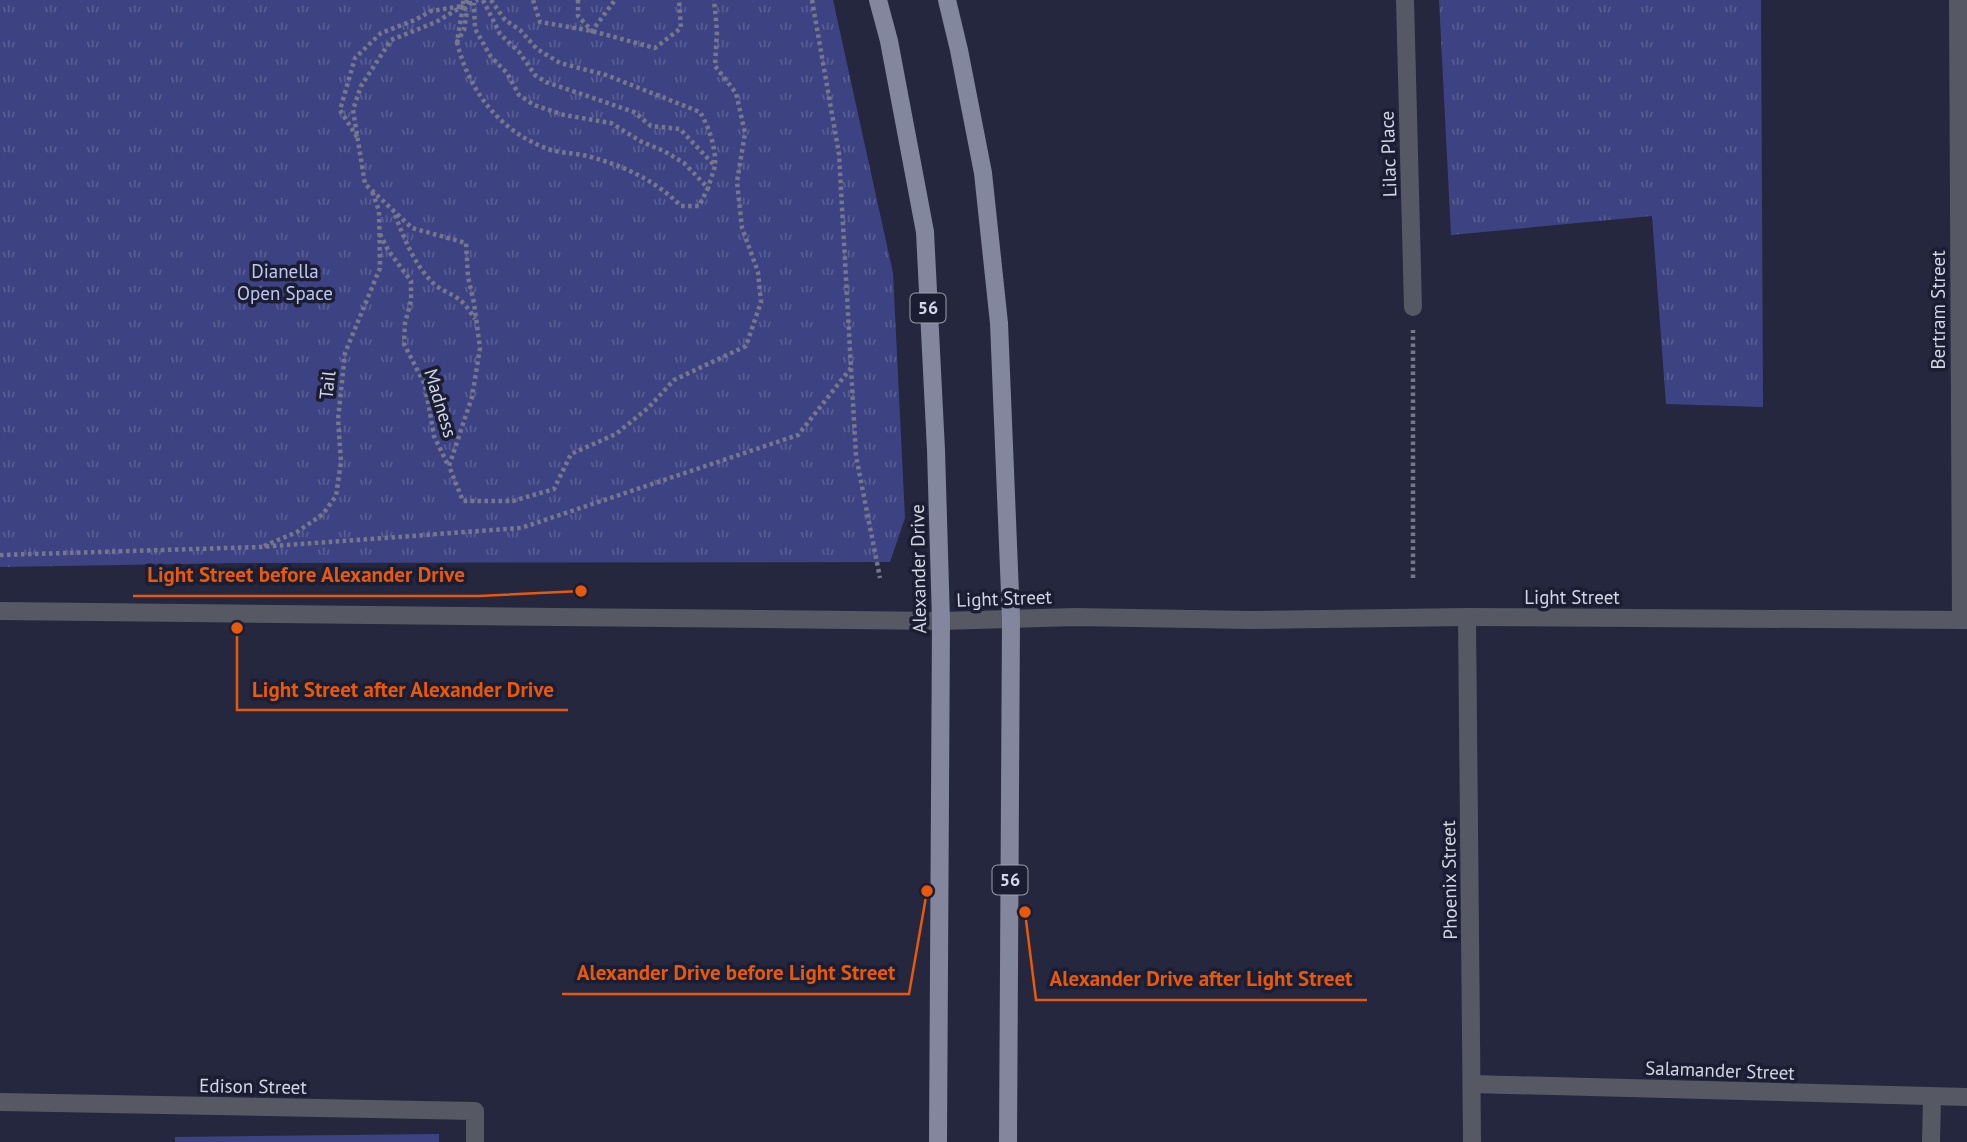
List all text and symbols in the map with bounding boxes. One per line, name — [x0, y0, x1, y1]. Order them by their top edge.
street label: Lilac Place — [1374, 110, 1402, 198]
street label: Bertram Street — [1926, 250, 1950, 370]
park label: Dianella Open Space — [237, 259, 333, 305]
road number: 56 — [911, 294, 946, 322]
street label: Madness — [419, 366, 463, 440]
street label: Tail — [314, 369, 340, 400]
street label: Alexander Drive — [905, 504, 931, 634]
callout: Light Street before Alexander Drive — [133, 554, 479, 596]
text: Light Street before Alexander Drive — [147, 561, 465, 588]
street label: Light Street — [956, 584, 1053, 612]
street label: Light Street — [1524, 585, 1620, 609]
callout: Light Street after Alexander Drive — [237, 668, 568, 710]
text: Light Street after Alexander Drive — [252, 676, 554, 703]
street label: Phoenix Street — [1436, 820, 1462, 940]
road number: 56 — [992, 866, 1028, 894]
callout: Alexander Drive before Light Street — [562, 952, 909, 994]
callout: Alexander Drive after Light Street — [1036, 958, 1367, 1000]
text: Alexander Drive before Light Street — [577, 959, 896, 986]
text: Alexander Drive after Light Street — [1050, 965, 1353, 992]
street label: Salamander Street — [1645, 1055, 1796, 1085]
street label: Edison Street — [199, 1073, 308, 1099]

